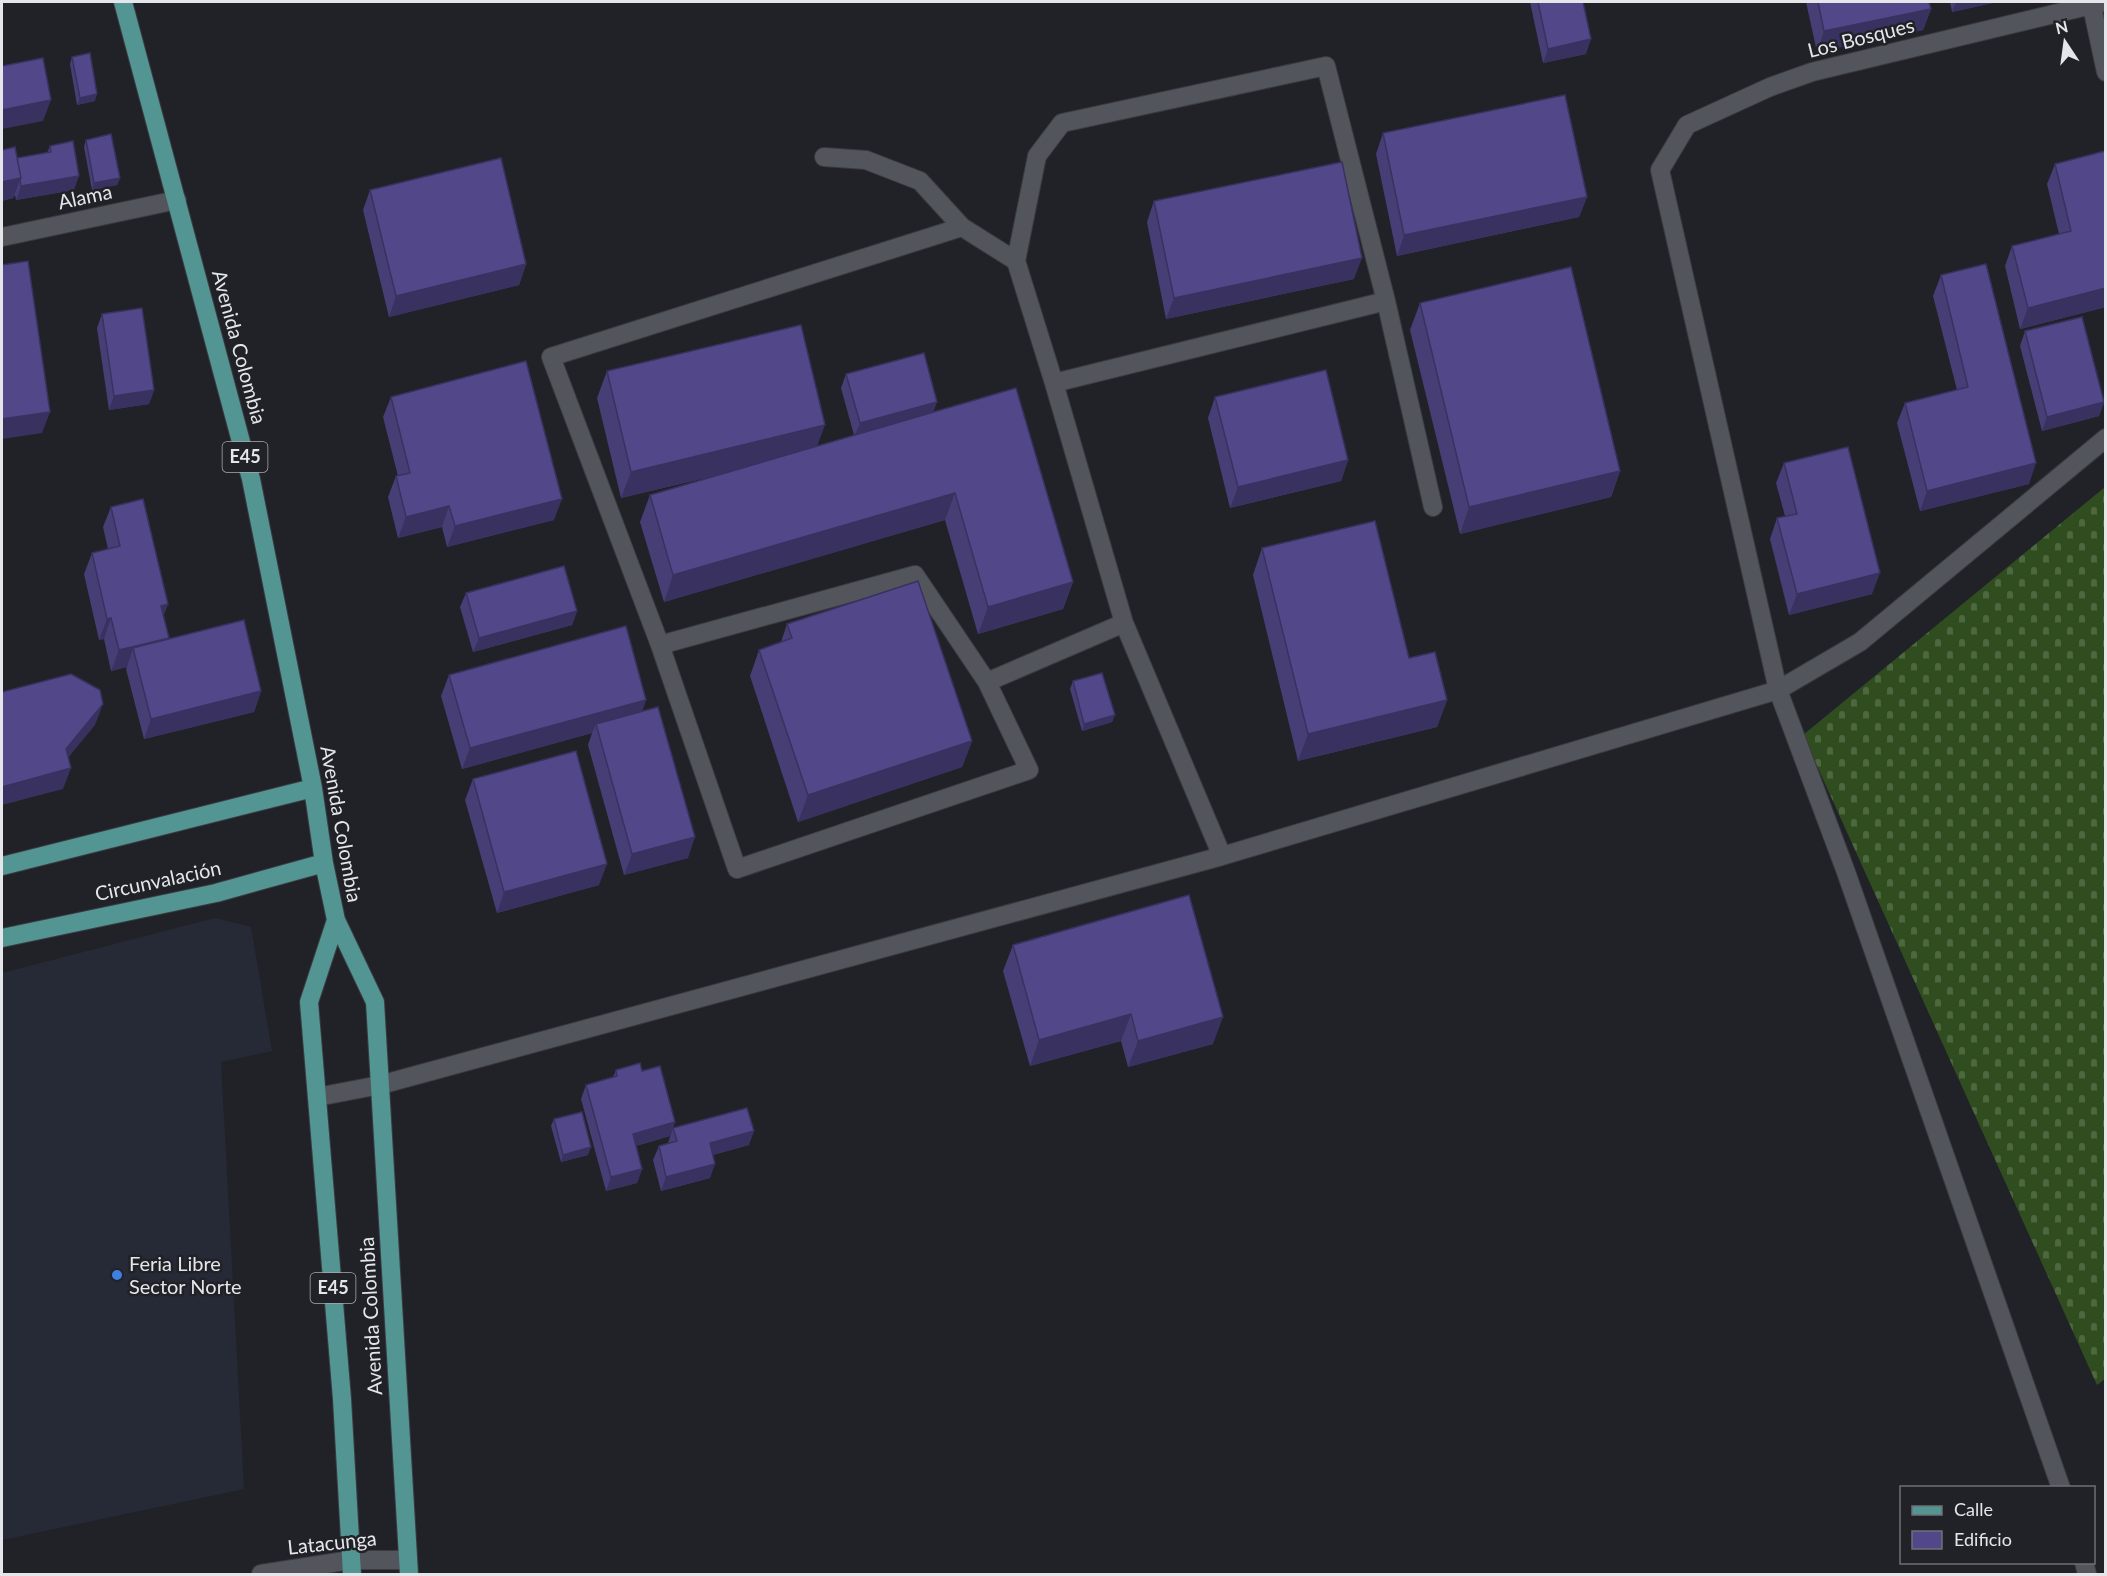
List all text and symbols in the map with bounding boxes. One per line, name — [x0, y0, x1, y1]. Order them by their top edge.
street label: Los Bosques — [1805, 12, 1917, 62]
north arrow — [2035, 12, 2095, 72]
text: N — [2053, 16, 2070, 38]
street label: Alama — [56, 179, 114, 213]
street label: Avenida Colombia — [208, 267, 272, 426]
road number: E45 — [222, 442, 268, 472]
street label: Avenida Colombia — [316, 744, 368, 904]
street label: Circunvalación — [93, 855, 223, 905]
street label: Avenida Colombia — [354, 1236, 386, 1396]
place label: Feria Libre Sector Norte — [129, 1251, 242, 1298]
marker: Feria Libre Sector Norte — [110, 1268, 124, 1282]
road number: E45 — [310, 1273, 356, 1303]
legend — [1900, 1486, 2095, 1564]
text: Calle — [1954, 1498, 1993, 1520]
street label: Latacunga — [286, 1525, 378, 1559]
text: Edificio — [1954, 1528, 2012, 1550]

